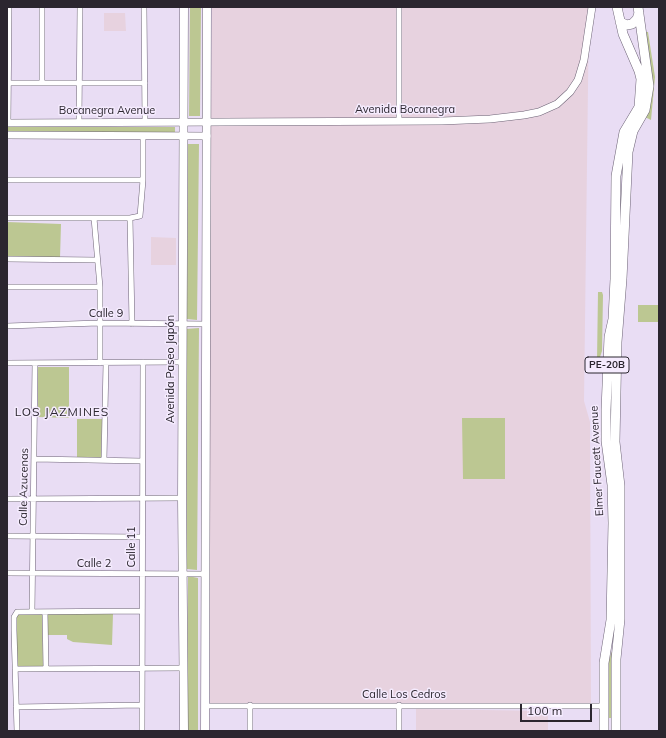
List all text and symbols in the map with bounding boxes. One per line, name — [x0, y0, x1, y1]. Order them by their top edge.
street label: Avenida Bocanegra — [355, 103, 455, 117]
street label: Bocanegra Avenue — [59, 104, 155, 118]
street label: Calle 9 — [89, 307, 123, 321]
street label: Avenida Paseo Japón — [164, 315, 178, 423]
road number: PE-20B — [585, 357, 629, 373]
district label: LOS JAZMINES — [15, 405, 109, 419]
street label: Elmer Faucett Avenue — [588, 405, 606, 517]
street label: Calle Azucenas — [17, 448, 31, 526]
street label: Calle 11 — [125, 526, 139, 568]
street label: Calle 2 — [77, 557, 111, 571]
street label: Calle Los Cedros — [362, 688, 446, 702]
scale bar — [522, 696, 594, 722]
text: 100 m — [527, 703, 562, 718]

